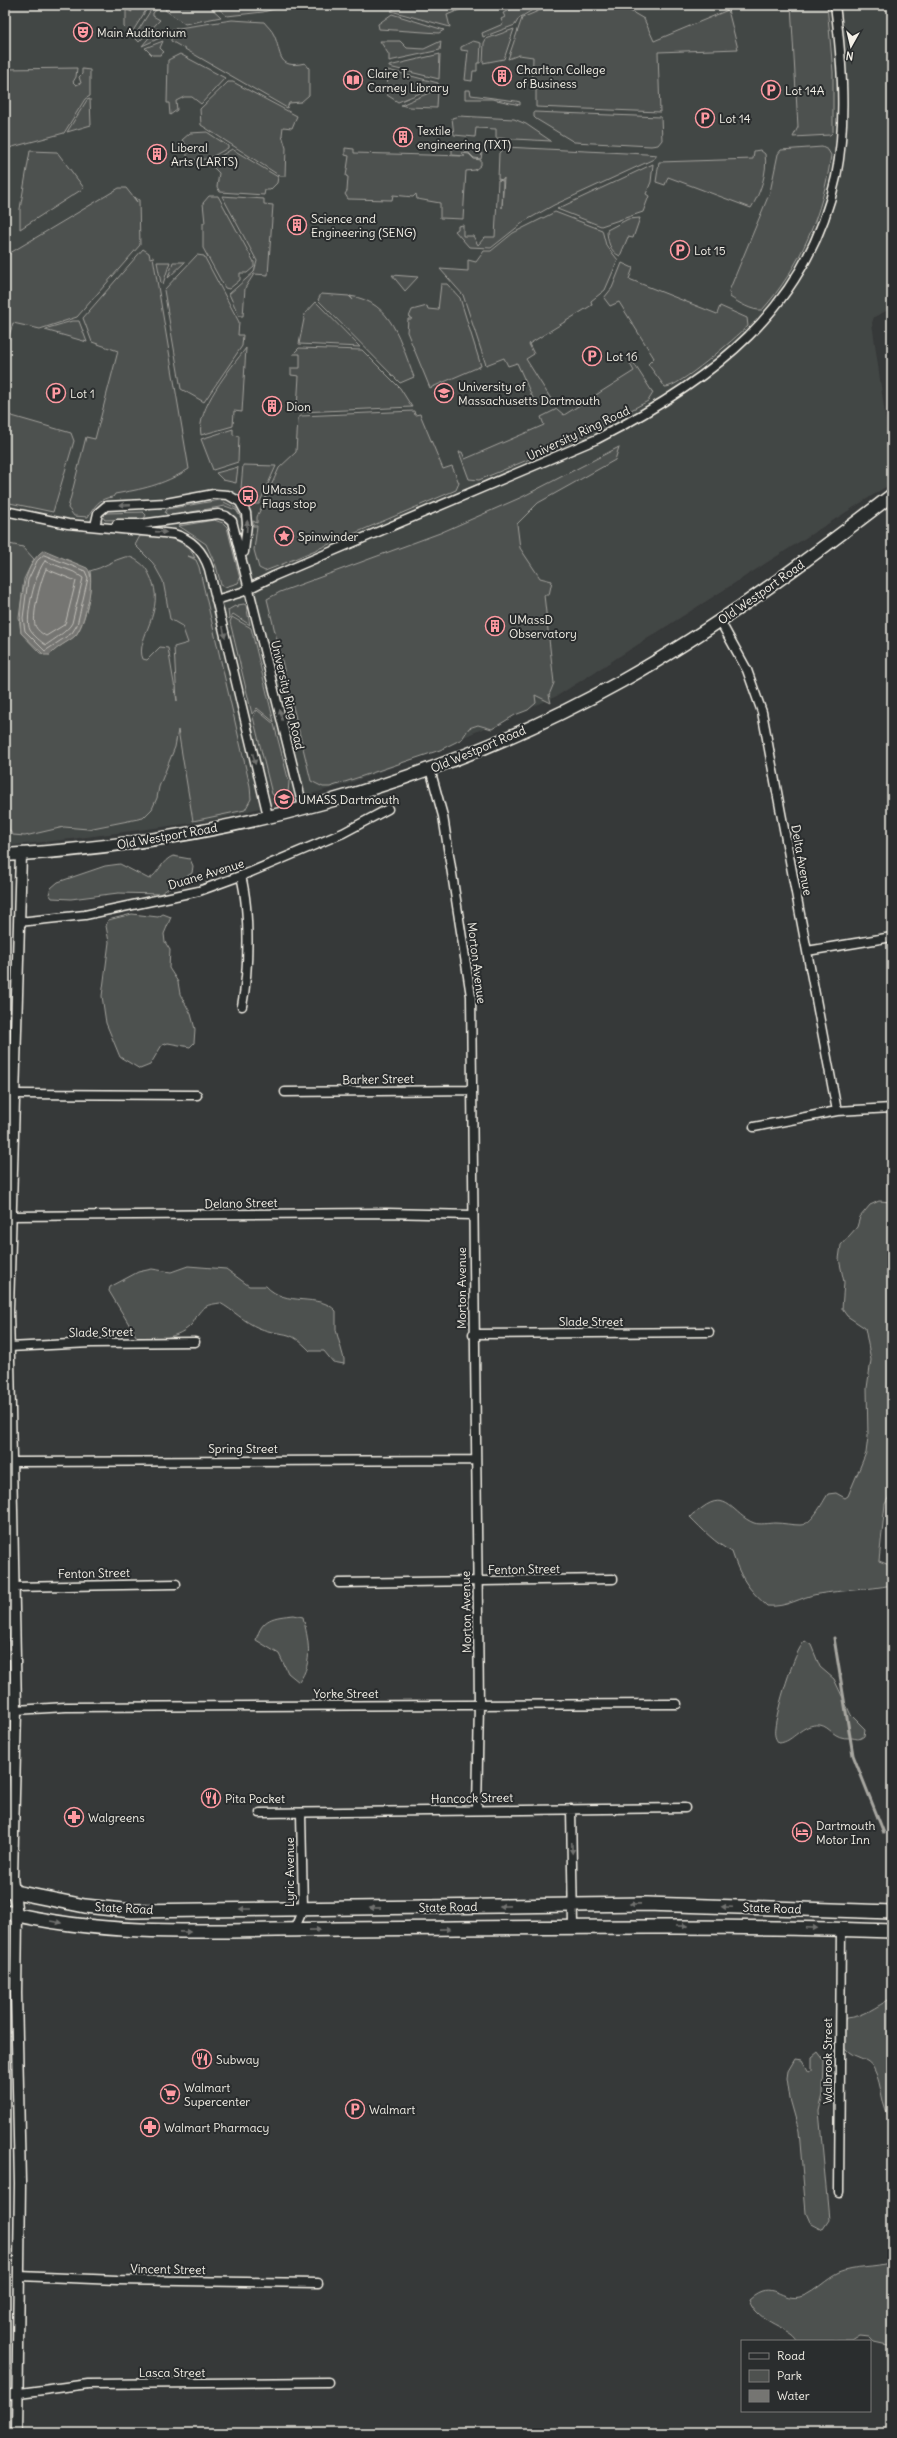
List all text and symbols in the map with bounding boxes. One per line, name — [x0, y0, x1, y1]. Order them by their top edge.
theatre icon: Main Auditorium — [72, 21, 94, 43]
place label: Main Auditorium — [97, 25, 187, 40]
north arrow — [831, 26, 871, 66]
text: N — [845, 48, 854, 63]
place label: Charlton College of Business — [516, 62, 605, 91]
building icon: Charlton College of Business — [491, 65, 513, 87]
place label: Claire T. Carney Library — [367, 66, 449, 95]
library icon: Claire T. Carney Library — [342, 69, 364, 91]
parking icon: Lot 14A — [760, 79, 782, 101]
place label: Lot 14A — [785, 83, 825, 98]
parking icon: Lot 14 — [694, 107, 716, 129]
place label: Lot 14 — [719, 111, 751, 126]
place label: Textile engineering (TXT) — [417, 123, 511, 152]
building icon: Textile engineering (TXT) — [392, 126, 414, 148]
place label: Liberal Arts (LARTS) — [171, 140, 238, 169]
building icon: Liberal Arts (LARTS) — [146, 143, 168, 165]
place label: Science and Engineering (SENG) — [311, 211, 417, 240]
building icon: Science and Engineering (SENG) — [286, 214, 308, 236]
parking icon: Lot 15 — [669, 239, 691, 261]
place label: Lot 15 — [694, 243, 726, 258]
parking icon: Lot 16 — [581, 345, 603, 367]
place label: Lot 16 — [606, 349, 638, 364]
place label: University of Massachusetts Dartmouth — [458, 379, 600, 408]
parking icon: Lot 1 — [45, 382, 67, 404]
school or university icon: University of Massachusetts Dartmouth — [433, 382, 455, 404]
place label: Lot 1 — [70, 386, 95, 401]
building icon: Dion — [261, 395, 283, 417]
place label: Dion — [286, 399, 311, 414]
street label: University Ring Road — [524, 403, 632, 463]
place label: UMassD Flags stop — [262, 482, 317, 511]
bus stop icon: UMassD Flags stop — [237, 485, 259, 507]
one-way arrow — [118, 502, 131, 508]
one-way arrow — [243, 520, 250, 532]
place icon: Spinwinder — [273, 525, 295, 547]
one-way arrow — [155, 529, 167, 536]
place label: Spinwinder — [298, 529, 359, 544]
street label: Old Westport Road — [715, 557, 807, 627]
place label: UMassD Observatory — [509, 612, 577, 641]
building icon: UMassD Observatory — [484, 615, 506, 637]
one-way arrow — [221, 626, 227, 638]
street label: University Ring Road — [268, 639, 308, 751]
one-way arrow — [277, 709, 283, 721]
street label: Old Westport Road — [428, 722, 528, 776]
one-way arrow — [251, 753, 257, 765]
school or university icon: UMASS Dartmouth — [273, 788, 295, 810]
place label: UMASS Dartmouth — [298, 792, 399, 807]
street label: Old Westport Road — [116, 820, 218, 852]
street label: Delta Avenue — [788, 823, 816, 897]
street label: Duane Avenue — [166, 855, 246, 893]
street label: Morton Avenue — [465, 921, 489, 1005]
street label: Barker Street — [342, 1071, 414, 1087]
street label: Delano Street — [204, 1195, 278, 1211]
street label: Morton Avenue — [454, 1247, 469, 1329]
street label: Slade Street — [559, 1314, 623, 1329]
street label: Slade Street — [69, 1324, 133, 1340]
street label: Spring Street — [208, 1441, 278, 1456]
street label: Fenton Street — [488, 1561, 560, 1577]
street label: Fenton Street — [58, 1565, 130, 1581]
street label: Morton Avenue — [458, 1571, 474, 1653]
street label: Yorke Street — [314, 1686, 378, 1701]
restaurant icon: Pita Pocket — [200, 1787, 222, 1809]
street label: Hancock Street — [431, 1790, 513, 1806]
place label: Pita Pocket — [225, 1791, 285, 1806]
pharmacy icon: Walgreens — [63, 1806, 85, 1828]
place label: Walgreens — [88, 1810, 145, 1825]
place label: Dartmouth Motor Inn — [816, 1818, 876, 1847]
hotel icon: Dartmouth Motor Inn — [791, 1821, 813, 1843]
street label: Lyric Avenue — [282, 1837, 297, 1907]
one-way arrow — [569, 1842, 576, 1854]
street label: State Road — [94, 1899, 154, 1917]
street label: State Road — [418, 1899, 478, 1915]
street label: State Road — [742, 1899, 802, 1917]
one-way arrow — [628, 1901, 641, 1907]
one-way arrow — [498, 1903, 511, 1909]
one-way arrow — [721, 1903, 733, 1910]
one-way arrow — [368, 1905, 381, 1911]
one-way arrow — [238, 1906, 251, 1912]
one-way arrow — [50, 1919, 62, 1925]
one-way arrow — [676, 1922, 688, 1929]
one-way arrow — [806, 1925, 818, 1932]
one-way arrow — [439, 1926, 452, 1932]
one-way arrow — [309, 1927, 322, 1933]
one-way arrow — [179, 1929, 192, 1935]
street label: Walbrook Street — [820, 2018, 835, 2104]
restaurant icon: Subway — [191, 2048, 213, 2070]
place label: Subway — [216, 2052, 259, 2067]
place label: Walmart Supercenter — [184, 2080, 250, 2109]
supermarket icon: Walmart Supercenter — [159, 2083, 181, 2105]
parking icon: Walmart — [344, 2098, 366, 2120]
place label: Walmart — [369, 2102, 415, 2117]
pharmacy icon: Walmart Pharmacy — [139, 2116, 161, 2138]
place label: Walmart Pharmacy — [164, 2120, 269, 2135]
street label: Vincent Street — [130, 2261, 206, 2277]
legend — [741, 2340, 871, 2412]
text: Road — [777, 2348, 805, 2363]
street label: Lasca Street — [139, 2365, 205, 2380]
text: Park — [777, 2368, 802, 2383]
text: Water — [777, 2388, 810, 2403]

